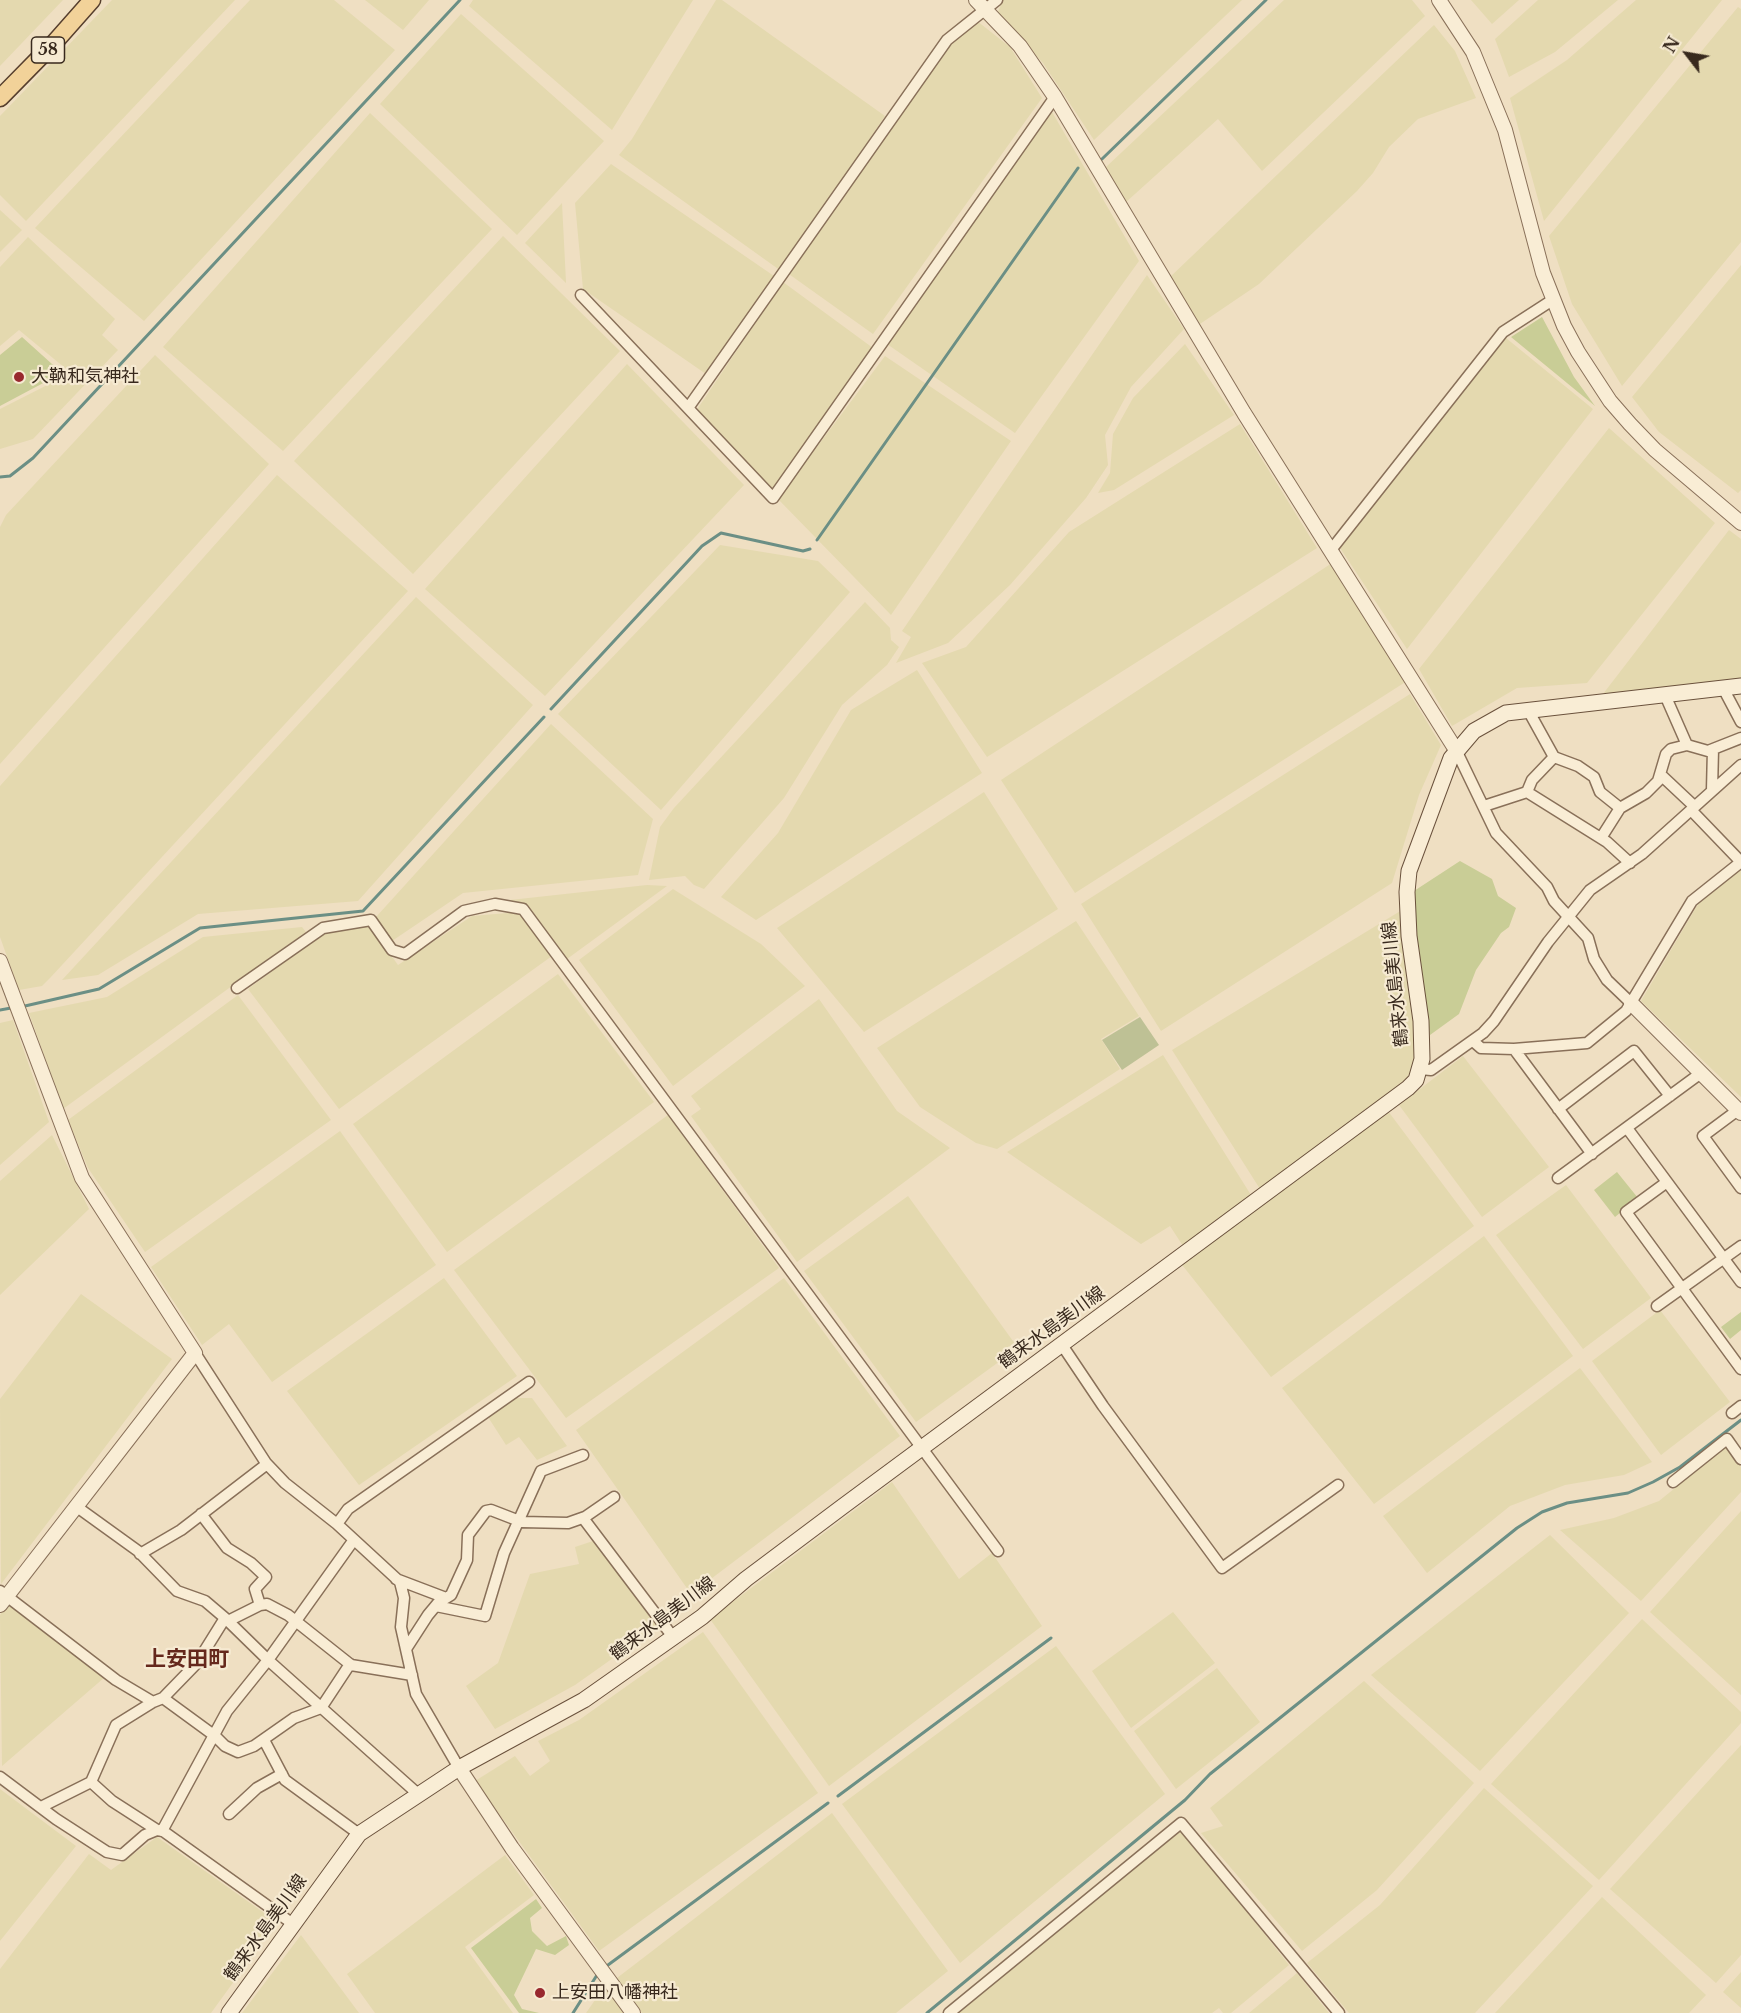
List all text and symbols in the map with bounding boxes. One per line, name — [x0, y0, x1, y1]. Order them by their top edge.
north arrow — [1657, 24, 1717, 84]
text: N — [1659, 33, 1684, 56]
road number: 58 — [32, 37, 64, 63]
place label: 大靹和気神社 — [31, 366, 139, 388]
marker: 大靹和気神社 — [12, 370, 26, 384]
street label: 鶴来水島美川線 — [1379, 920, 1413, 1048]
street label: 鶴来水島美川線 — [995, 1282, 1109, 1374]
street label: 鶴来水島美川線 — [606, 1572, 720, 1666]
district label: 上安田町 — [145, 1647, 229, 1673]
street label: 鶴来水島美川線 — [220, 1871, 312, 1985]
place label: 上安田八幡神社 — [552, 1982, 678, 2004]
marker: 上安田八幡神社 — [533, 1986, 547, 2000]

